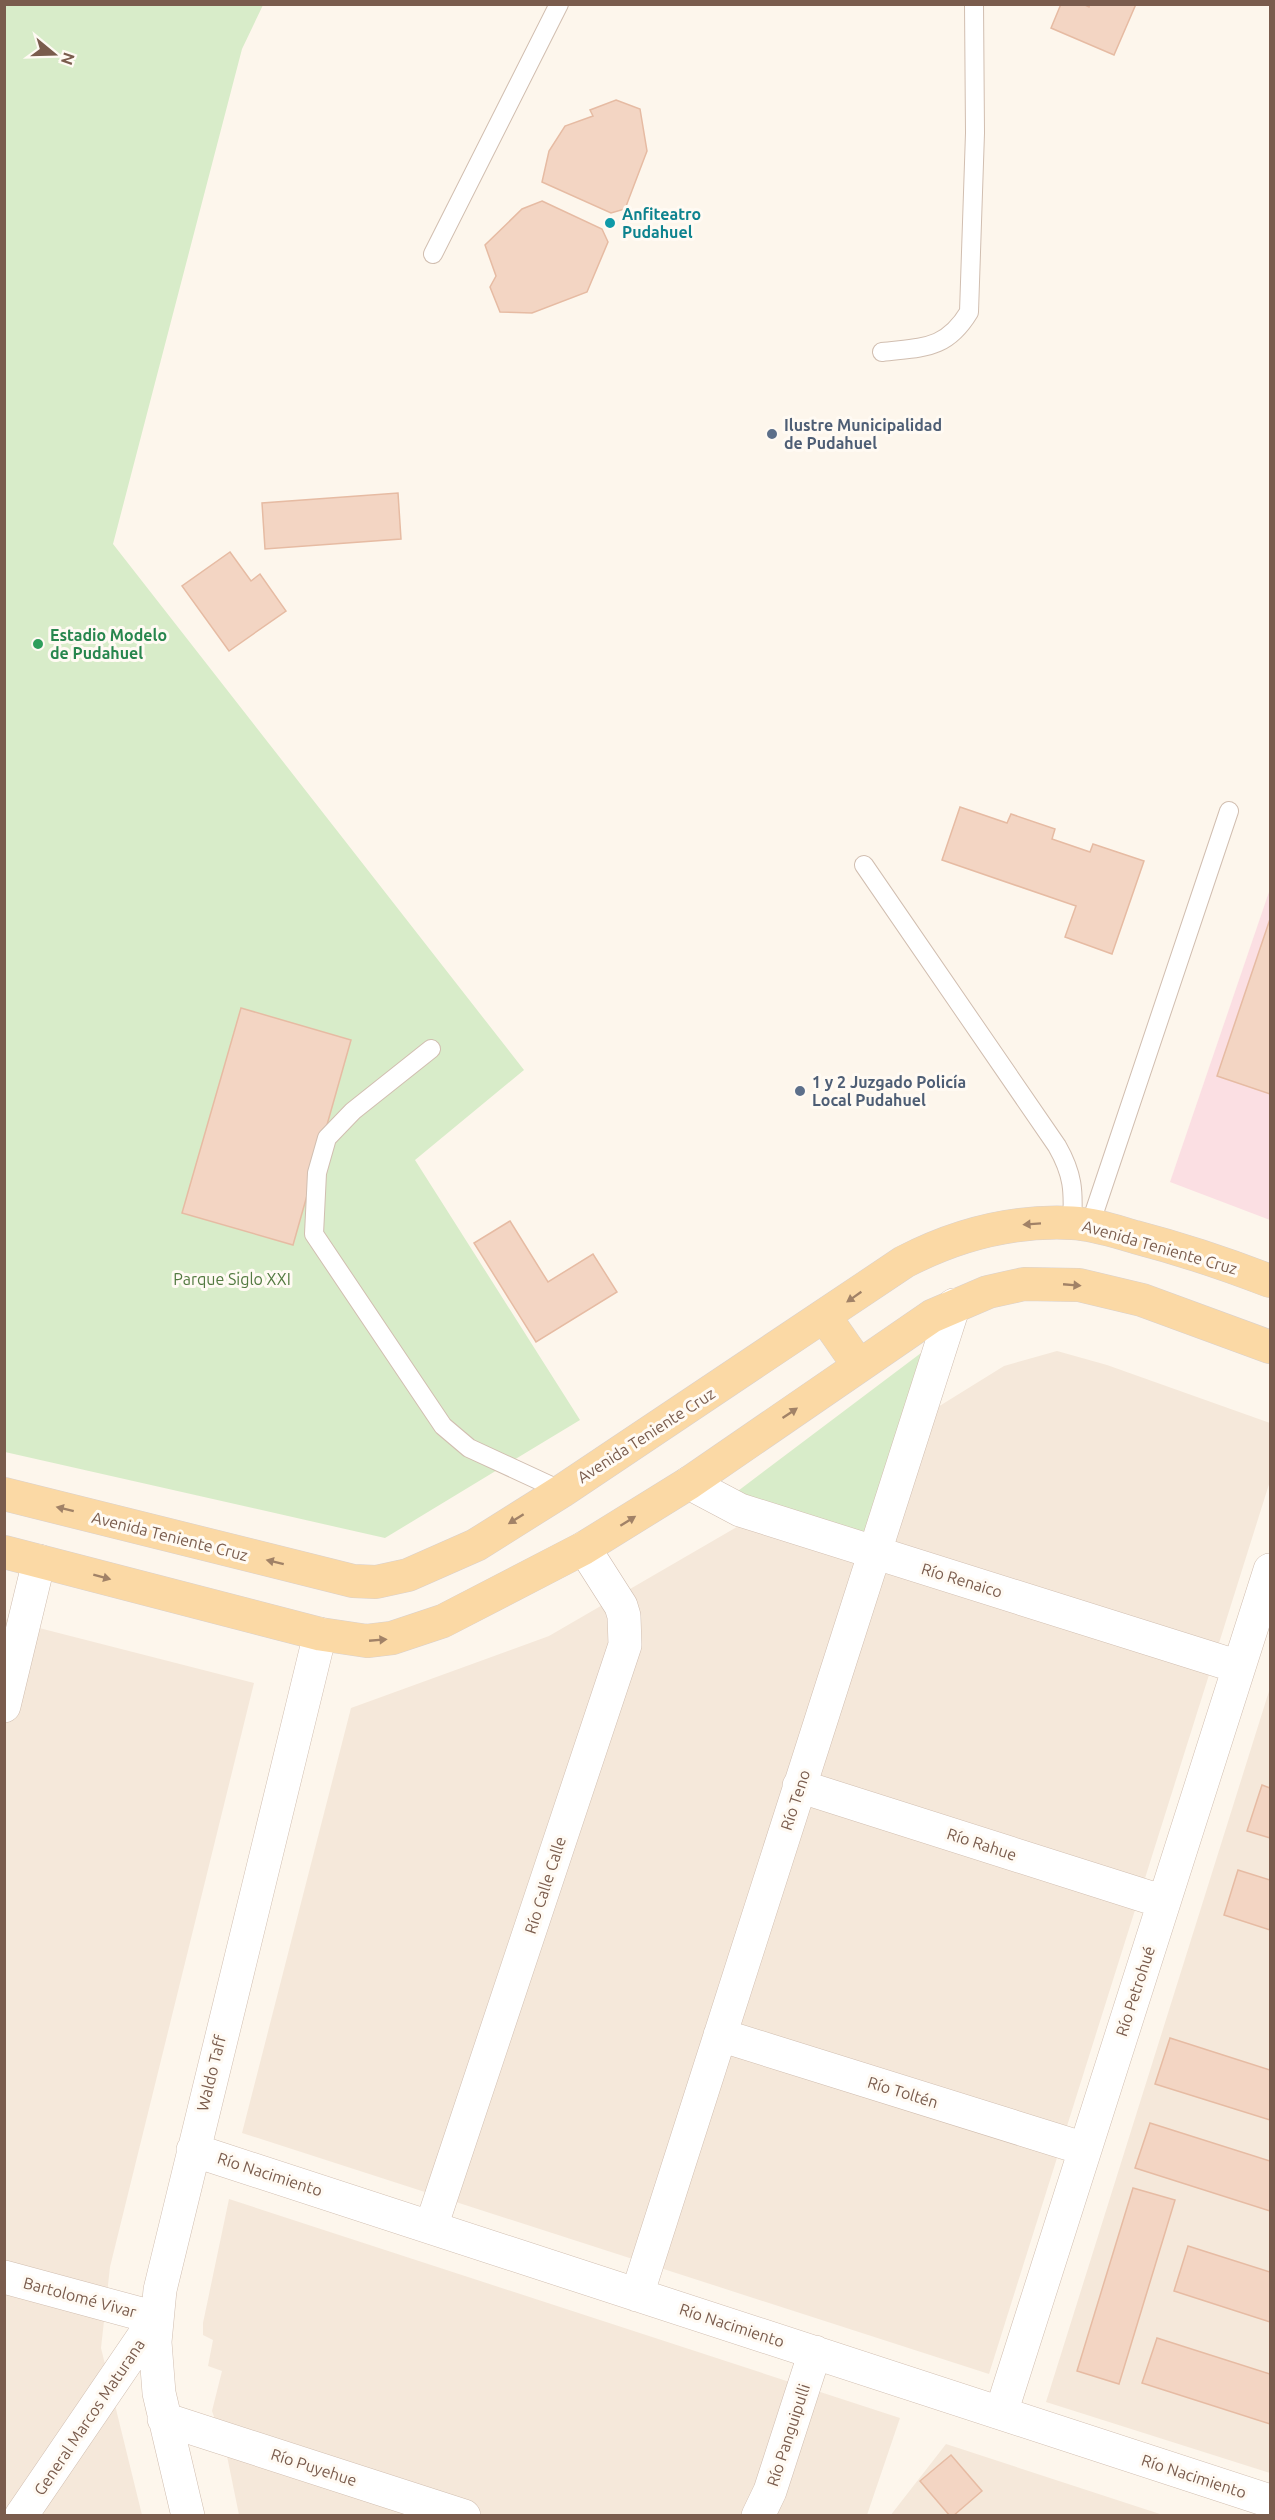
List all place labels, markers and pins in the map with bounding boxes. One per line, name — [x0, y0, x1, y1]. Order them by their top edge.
place label: Anfiteatro Pudahuel — [622, 205, 701, 241]
marker: Anfiteatro Pudahuel — [603, 216, 617, 230]
place label: Ilustre Municipalidad de Pudahuel — [784, 416, 942, 452]
marker: Ilustre Municipalidad de Pudahuel — [765, 427, 779, 441]
place label: Estadio Modelo de Pudahuel — [50, 626, 167, 662]
marker: Estadio Modelo de Pudahuel — [31, 637, 45, 651]
place label: 1 y 2 Juzgado Policía Local Pudahuel — [812, 1073, 966, 1109]
marker: 1 y 2 Juzgado Policía Local Pudahuel — [793, 1084, 807, 1098]

